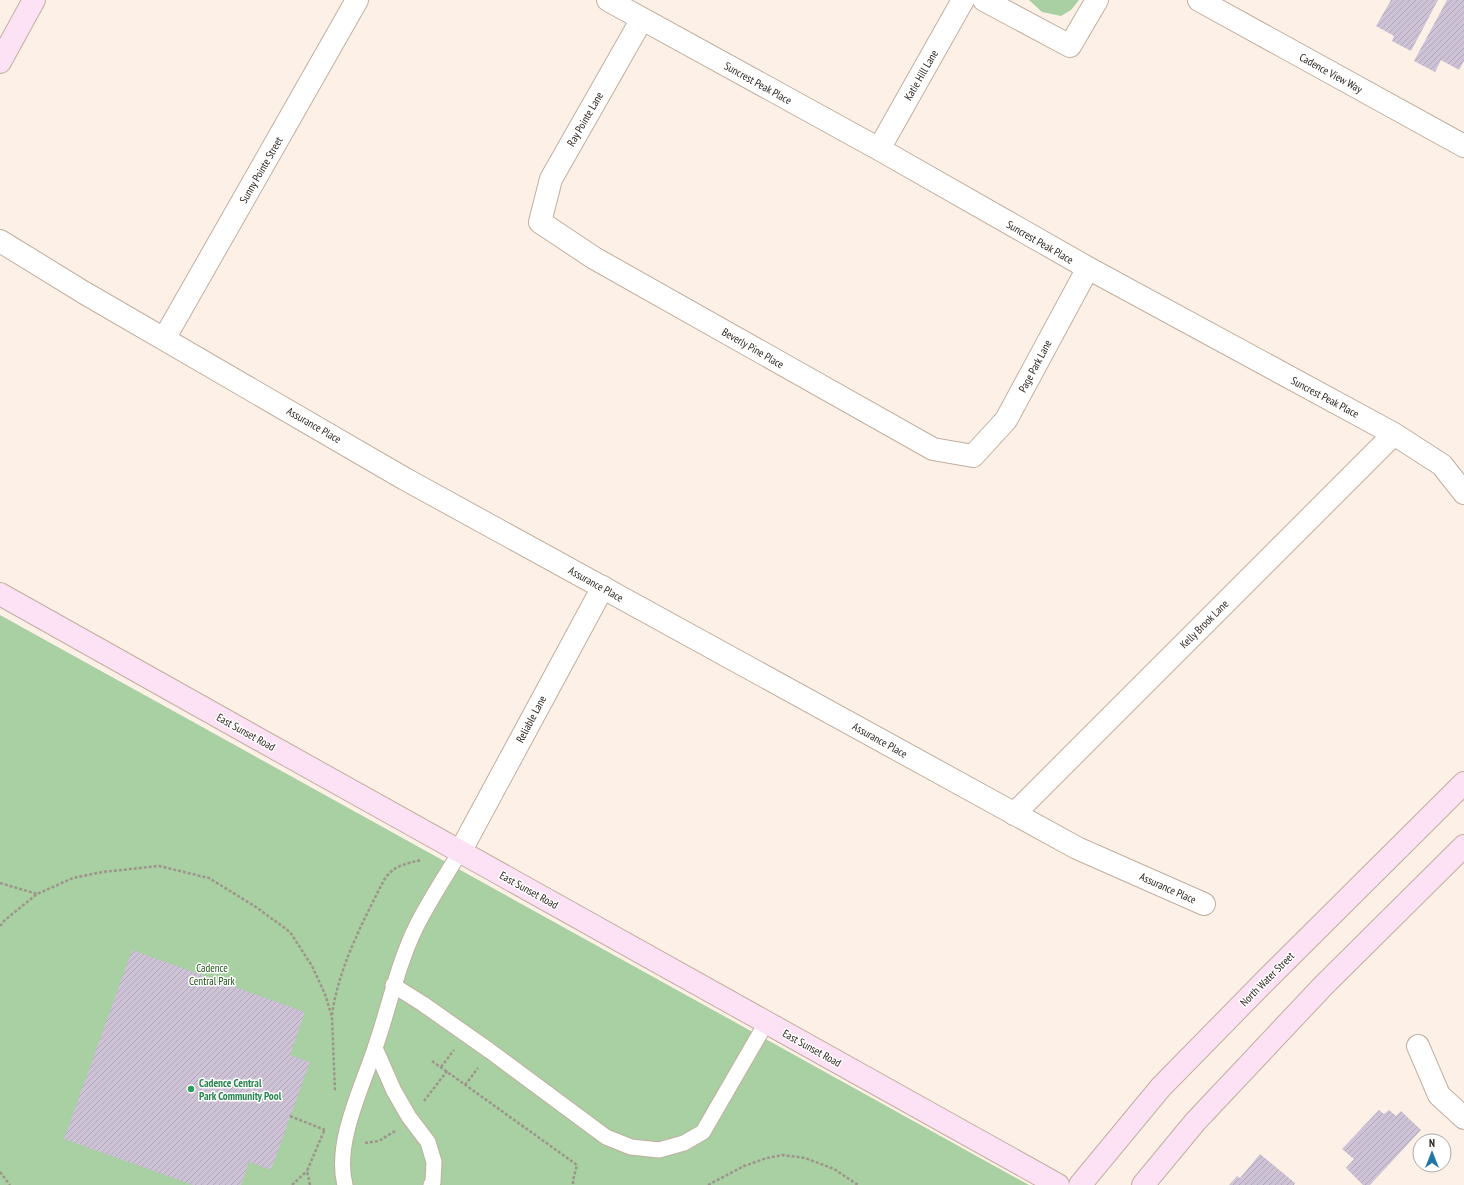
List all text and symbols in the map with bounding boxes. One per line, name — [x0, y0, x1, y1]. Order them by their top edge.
street label: Katie Hill Lane — [901, 47, 941, 103]
street label: Cadence View Way — [1297, 50, 1366, 96]
street label: Suncrest Peak Place — [722, 59, 795, 108]
street label: Ray Pointe Lane — [564, 89, 606, 149]
street label: Sunny Pointe Street — [236, 134, 286, 206]
street label: Suncrest Peak Place — [1004, 217, 1076, 267]
street label: Beverly Pine Place — [719, 325, 787, 372]
street label: Page Park Lane — [1015, 337, 1055, 395]
street label: Suncrest Peak Place — [1289, 373, 1362, 421]
street label: Assurance Place — [284, 404, 344, 446]
street label: Assurance Place — [566, 563, 626, 605]
street label: Kelly Brook Lane — [1177, 596, 1232, 651]
street label: Reliable Lane — [513, 693, 549, 745]
street label: East Sunset Road — [214, 710, 278, 754]
street label: Assurance Place — [850, 719, 910, 761]
street label: East Sunset Road — [497, 868, 561, 912]
street label: Assurance Place — [1138, 869, 1199, 907]
street label: North Water Street — [1237, 949, 1297, 1009]
park label: Cadence Central Park — [189, 961, 236, 988]
street label: East Sunset Road — [780, 1026, 844, 1070]
place label: Cadence Central Park Community Pool — [199, 1076, 282, 1103]
marker: Cadence Central Park Community Pool — [186, 1084, 196, 1094]
north arrow — [1412, 1133, 1452, 1173]
text: N — [1429, 1136, 1435, 1150]

